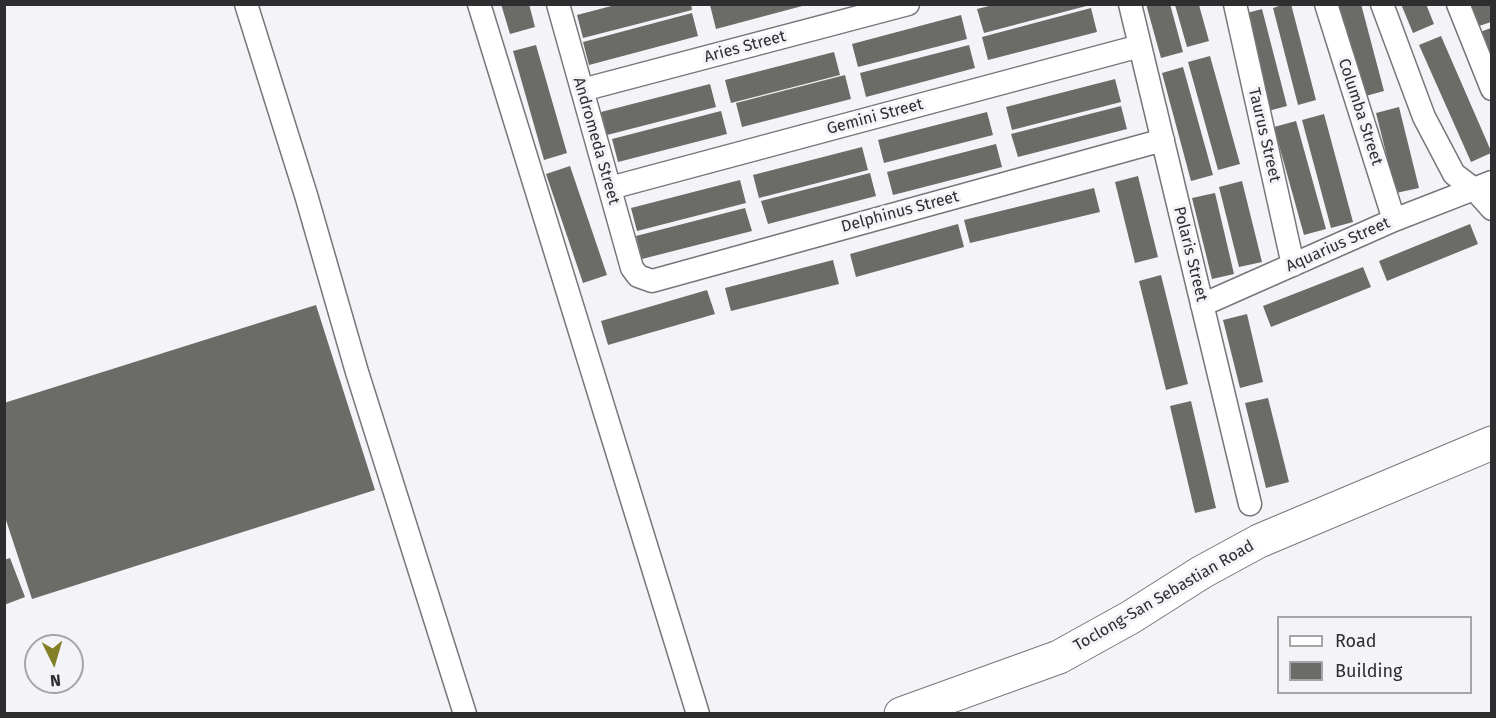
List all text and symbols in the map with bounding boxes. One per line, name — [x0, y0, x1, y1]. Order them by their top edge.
street label: Aries Street — [702, 27, 788, 67]
street label: Columba Street — [1334, 56, 1386, 168]
street label: Andromeda Street — [569, 75, 623, 207]
street label: Taurus Street — [1244, 86, 1284, 184]
street label: Gemini Street — [825, 95, 925, 139]
street label: Delphinus Street — [839, 187, 961, 237]
street label: Polaris Street — [1169, 204, 1211, 304]
street label: Aquarius Street — [1283, 213, 1393, 277]
street label: Toclong-San Sebastian Road — [1070, 536, 1258, 656]
legend — [1277, 616, 1472, 694]
text: Road — [1335, 630, 1377, 652]
north arrow — [24, 634, 84, 694]
text: Building — [1335, 660, 1402, 682]
text: N — [49, 671, 62, 690]

